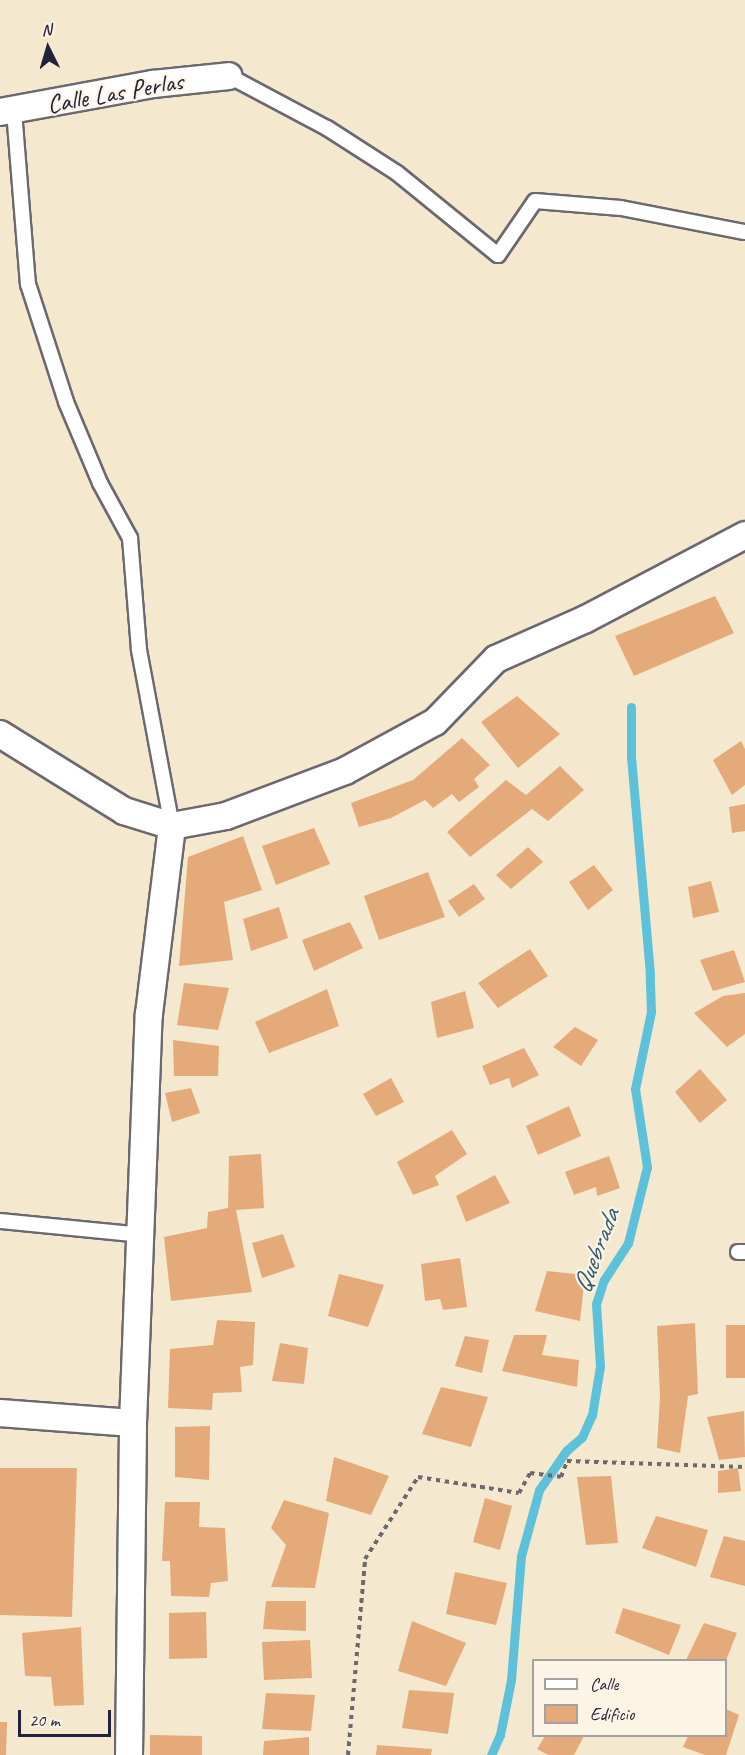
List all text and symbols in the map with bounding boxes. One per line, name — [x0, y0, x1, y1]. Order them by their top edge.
north arrow — [18, 18, 78, 78]
text: N — [41, 20, 52, 40]
street label: Calle Las Perlas — [44, 66, 186, 120]
water label: Quebrada — [565, 1204, 627, 1298]
legend — [532, 1659, 727, 1737]
text: Calle — [590, 1673, 618, 1695]
scale bar — [21, 1698, 114, 1736]
text: Edificio — [590, 1703, 634, 1725]
text: 20 m — [29, 1709, 60, 1731]

